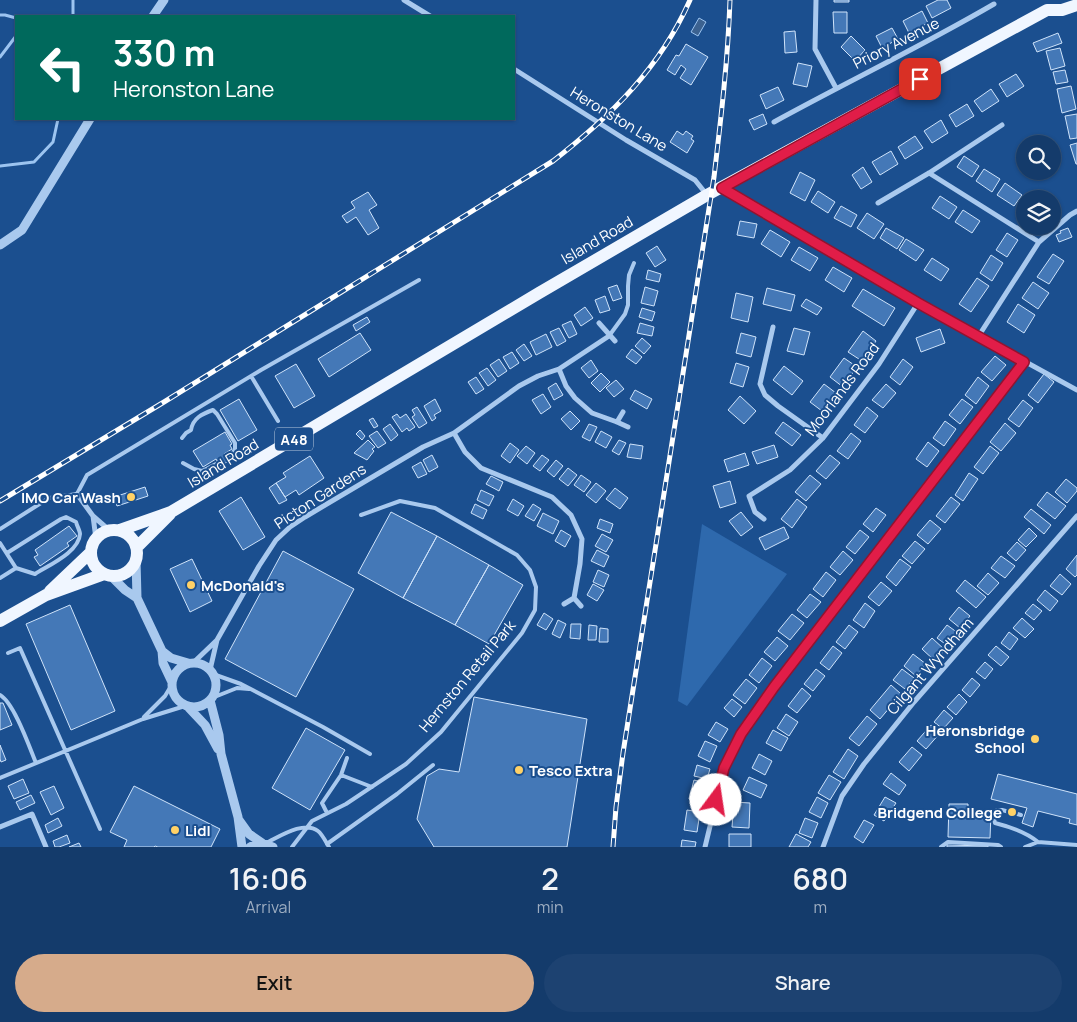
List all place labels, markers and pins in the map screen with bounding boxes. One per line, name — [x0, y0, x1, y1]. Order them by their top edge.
pin — [899, 58, 941, 100]
place label: IMO Car Wash — [21, 487, 121, 508]
marker: IMO Car Wash — [125, 491, 137, 503]
place label: McDonald's — [201, 575, 285, 596]
marker: McDonald's — [185, 579, 197, 591]
place label: Heronsbridge School — [926, 720, 1025, 758]
marker: Heronsbridge School — [1029, 733, 1041, 745]
place label: Tesco Extra — [529, 760, 613, 781]
marker: Tesco Extra — [513, 764, 525, 776]
place label: Bridgend College — [877, 802, 1002, 823]
marker: Bridgend College — [1006, 806, 1018, 818]
place label: Lidl — [185, 820, 211, 841]
marker: Lidl — [169, 824, 181, 836]

